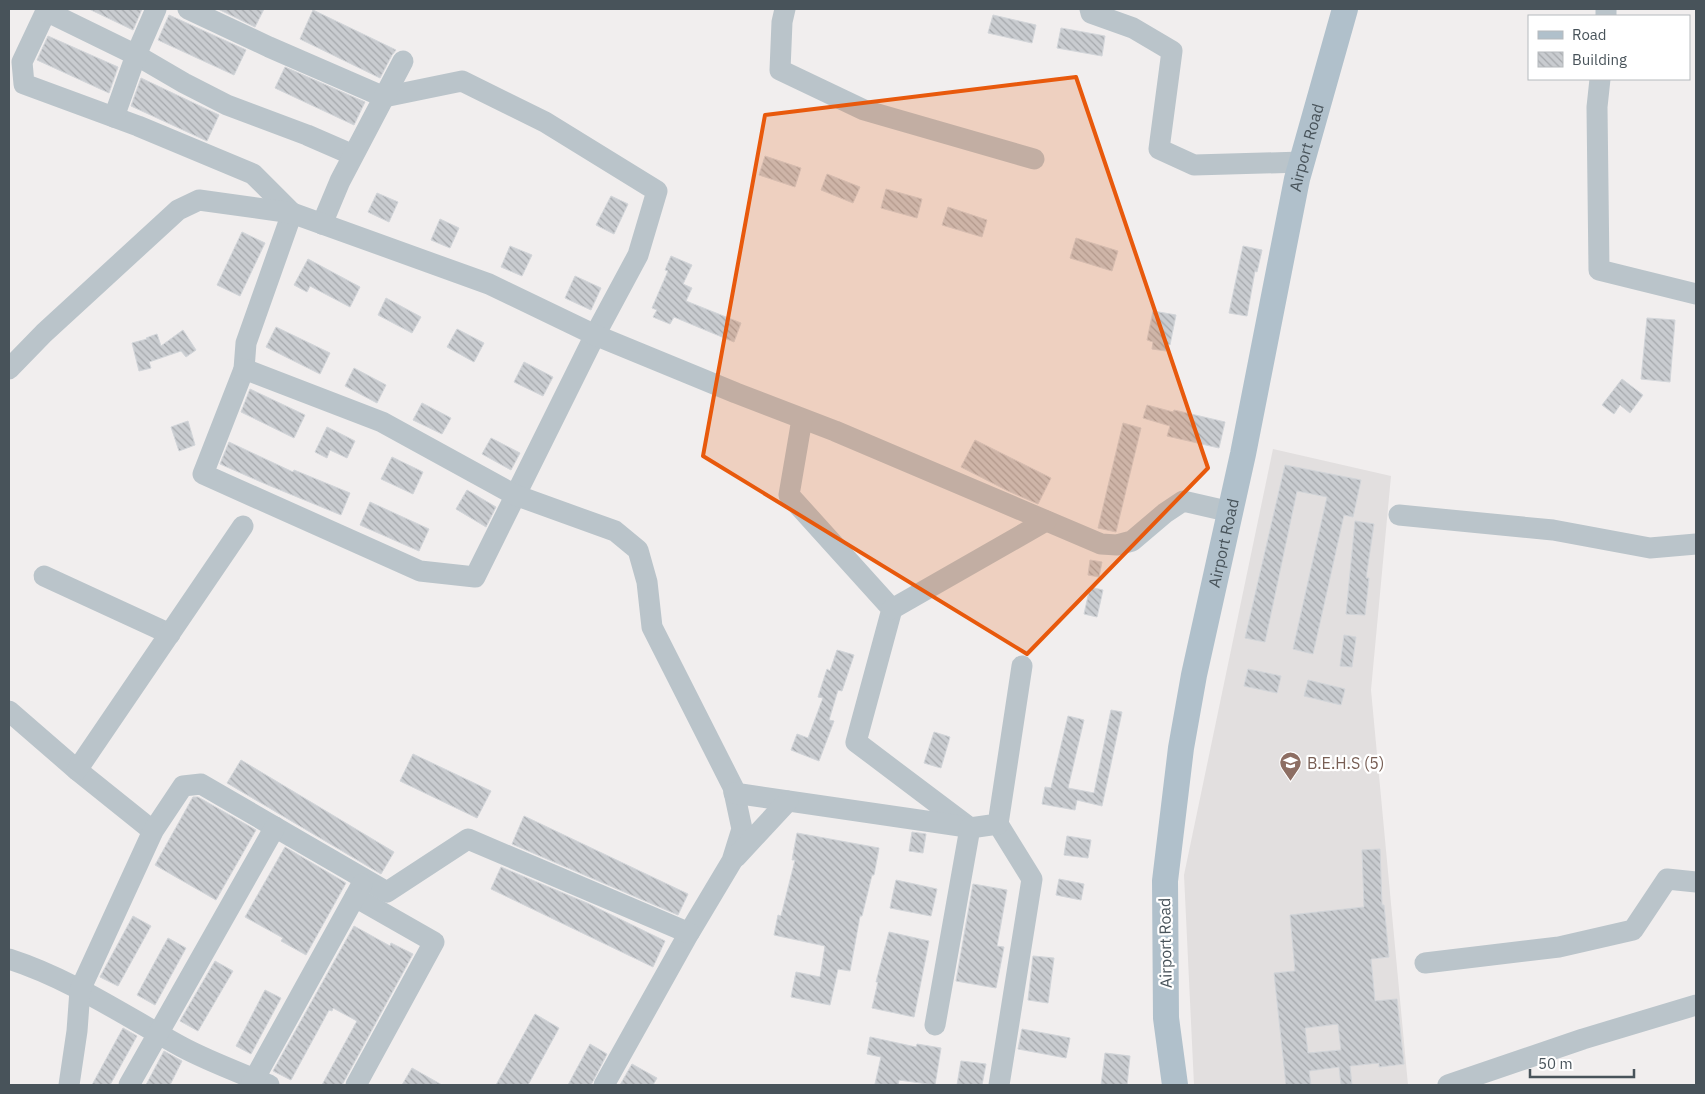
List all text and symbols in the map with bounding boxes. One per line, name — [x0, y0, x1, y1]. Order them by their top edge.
legend — [1528, 15, 1690, 80]
text: Road — [1572, 25, 1607, 44]
text: Building — [1572, 50, 1627, 69]
street label: Airport Road — [1285, 101, 1328, 193]
street label: Airport Road — [1204, 497, 1243, 589]
school or university icon: B.E.H.S (5) — [1279, 751, 1303, 782]
place label: B.E.H.S (5) — [1307, 753, 1384, 773]
street label: Airport Road — [1154, 898, 1176, 988]
scale bar — [1530, 1046, 1634, 1078]
text: 50 m — [1538, 1054, 1573, 1073]

